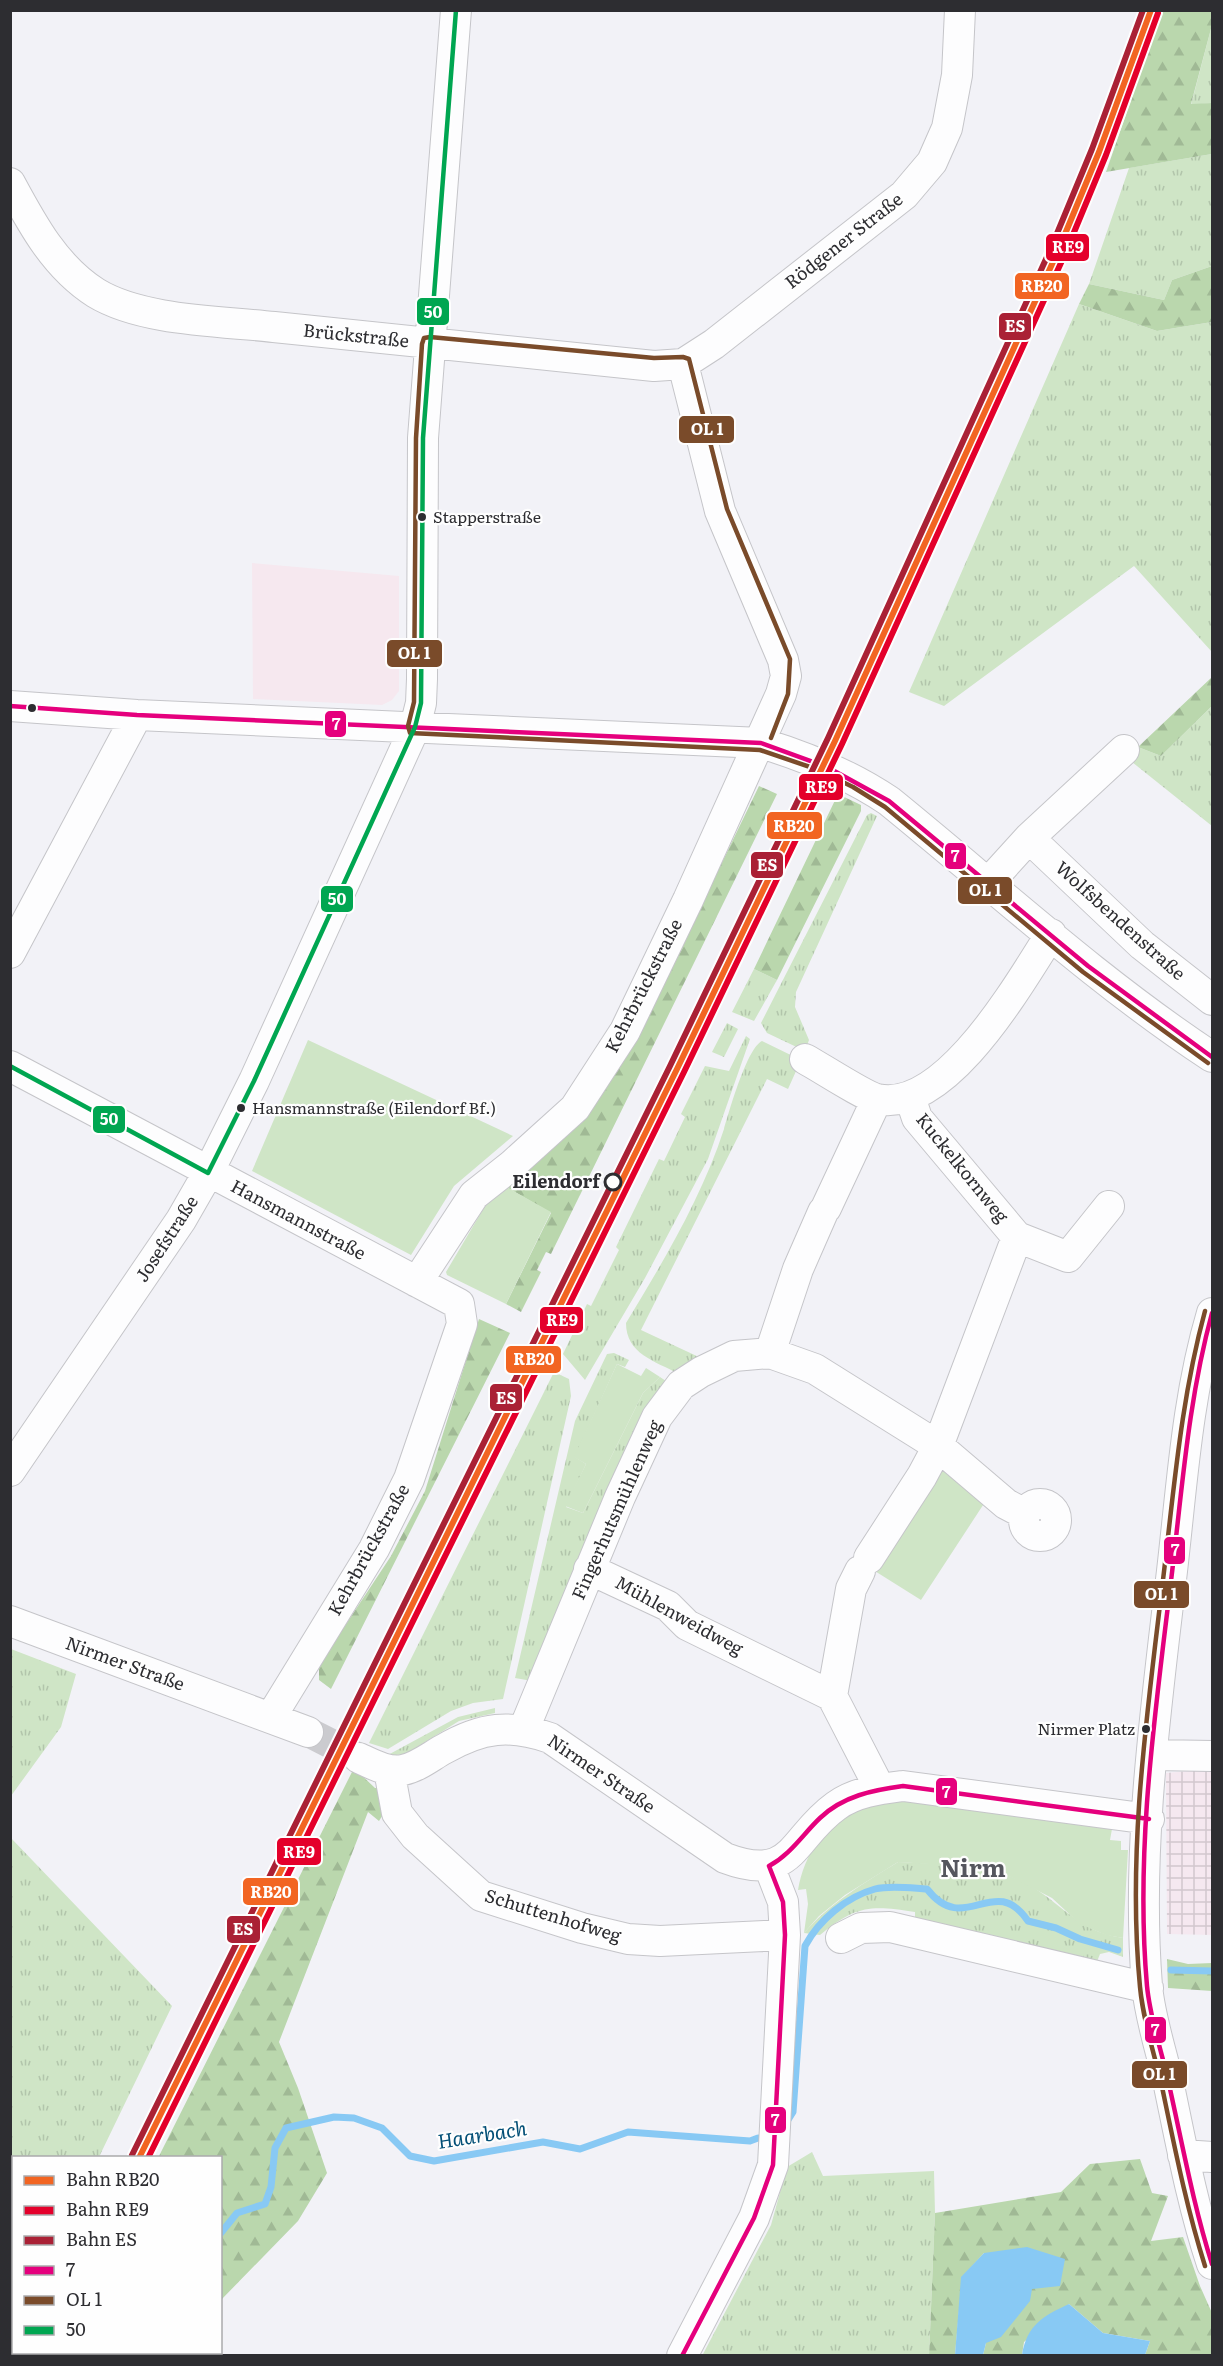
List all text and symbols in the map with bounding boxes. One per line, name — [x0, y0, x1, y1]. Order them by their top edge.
street label: Rödgener Straße — [778, 185, 908, 295]
line badge: RE9 — [1045, 233, 1090, 262]
text: RE9 — [1052, 234, 1084, 258]
line badge: RB20 — [1014, 272, 1070, 300]
text: RB20 — [1021, 273, 1063, 297]
line badge: 50 — [416, 297, 450, 326]
text: 50 — [424, 299, 442, 323]
line badge: ES — [998, 312, 1032, 341]
text: ES — [1005, 313, 1025, 337]
street label: Brückstraße — [302, 316, 410, 353]
line badge: OL 1 — [678, 415, 735, 444]
text: OL 1 — [691, 416, 724, 440]
place label: Stapperstraße — [433, 504, 541, 528]
marker: Stapperstraße — [416, 511, 428, 523]
line badge: OL 1 — [386, 639, 443, 668]
text: OL 1 — [398, 640, 431, 664]
unlabelled marker — [26, 702, 38, 714]
line badge: 7 — [324, 710, 347, 738]
text: 7 — [332, 711, 341, 735]
line badge: RE9 — [798, 773, 844, 801]
text: RE9 — [805, 774, 837, 798]
line badge: RB20 — [766, 811, 823, 840]
text: RB20 — [773, 813, 815, 837]
line badge: 7 — [944, 842, 967, 870]
text: 7 — [951, 843, 960, 867]
line badge: ES — [750, 851, 784, 879]
text: ES — [757, 852, 777, 876]
street label: Wolfsbendenstraße — [1050, 854, 1192, 986]
line badge: OL 1 — [957, 876, 1013, 905]
text: OL 1 — [969, 877, 1002, 901]
line badge: 50 — [320, 885, 354, 913]
text: 50 — [328, 886, 346, 910]
street label: Kehrbrückstraße — [597, 914, 688, 1057]
place label: Hansmannstraße (Eilendorf Bf.) — [252, 1095, 496, 1119]
marker: Hansmannstraße (Eilendorf Bf.) — [235, 1102, 247, 1114]
line badge: 50 — [92, 1105, 126, 1134]
text: 50 — [100, 1106, 118, 1130]
street label: Kuckelkornweg — [910, 1106, 1017, 1229]
place label: Eilendorf — [512, 1167, 602, 1194]
street label: Hansmannstraße — [226, 1172, 371, 1266]
marker: Eilendorf — [604, 1173, 622, 1191]
street label: Josefstraße — [128, 1190, 204, 1287]
line badge: RE9 — [539, 1306, 584, 1334]
text: RE9 — [546, 1307, 578, 1331]
line badge: RB20 — [505, 1345, 562, 1374]
text: RB20 — [513, 1346, 555, 1370]
line badge: ES — [489, 1383, 523, 1412]
text: ES — [496, 1385, 516, 1409]
street label: Fingerhutsmühlenweg — [564, 1414, 668, 1604]
street label: Kehrbrückstraße — [320, 1478, 415, 1620]
line badge: 7 — [1163, 1536, 1186, 1565]
text: 7 — [1171, 1537, 1180, 1561]
street label: Mühlenweidweg — [611, 1568, 750, 1662]
line badge: OL 1 — [1133, 1580, 1190, 1609]
text: OL 1 — [1145, 1581, 1178, 1605]
street label: Nirmer Straße — [62, 1629, 189, 1697]
place label: Nirmer Platz — [1038, 1716, 1135, 1740]
marker: Nirmer Platz — [1140, 1723, 1152, 1735]
street label: Nirmer Straße — [543, 1727, 661, 1819]
line badge: 7 — [935, 1777, 958, 1806]
text: 7 — [942, 1779, 951, 1803]
line badge: RE9 — [276, 1837, 322, 1866]
text: RE9 — [283, 1839, 315, 1863]
district label: Nirm — [940, 1849, 1006, 1884]
line badge: RB20 — [242, 1877, 299, 1906]
text: RB20 — [250, 1879, 292, 1903]
street label: Schuttenhofweg — [482, 1881, 626, 1948]
line badge: ES — [226, 1915, 261, 1944]
text: ES — [233, 1916, 253, 1940]
line badge: 7 — [1144, 2016, 1167, 2044]
text: 7 — [1151, 2017, 1160, 2041]
line badge: OL 1 — [1131, 2060, 1188, 2089]
text: OL 1 — [1143, 2061, 1176, 2085]
line badge: 7 — [764, 2106, 787, 2134]
text: 7 — [771, 2107, 780, 2131]
water label: Haarbach — [435, 2111, 529, 2155]
legend — [12, 2156, 222, 2354]
text: Bahn RB20 — [66, 2165, 159, 2192]
text: Bahn RE9 — [66, 2195, 149, 2222]
text: Bahn ES — [66, 2225, 137, 2252]
text: 7 — [66, 2255, 75, 2282]
text: OL 1 — [66, 2285, 102, 2312]
text: 50 — [66, 2315, 86, 2342]

